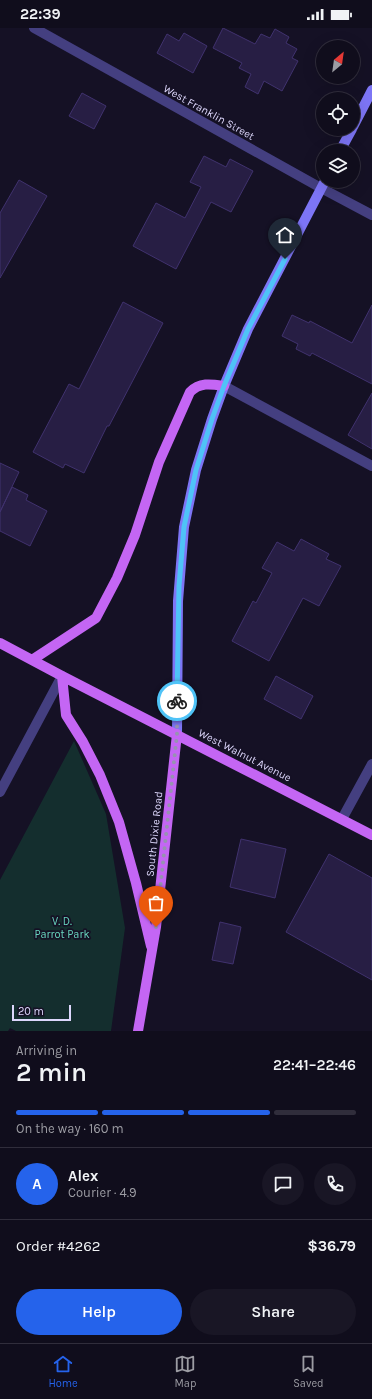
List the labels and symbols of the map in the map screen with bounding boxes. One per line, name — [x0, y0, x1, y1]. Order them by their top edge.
north arrow — [316, 40, 360, 84]
street label: West Franklin Street — [161, 82, 257, 143]
pin — [268, 218, 302, 259]
courier — [157, 681, 197, 721]
street label: West Walnut Avenue — [196, 726, 294, 785]
street label: South Dixie Road — [144, 791, 165, 877]
pin — [139, 886, 173, 927]
park label: V. D. Parrot Park — [34, 915, 90, 941]
scale bar — [12, 1003, 71, 1022]

